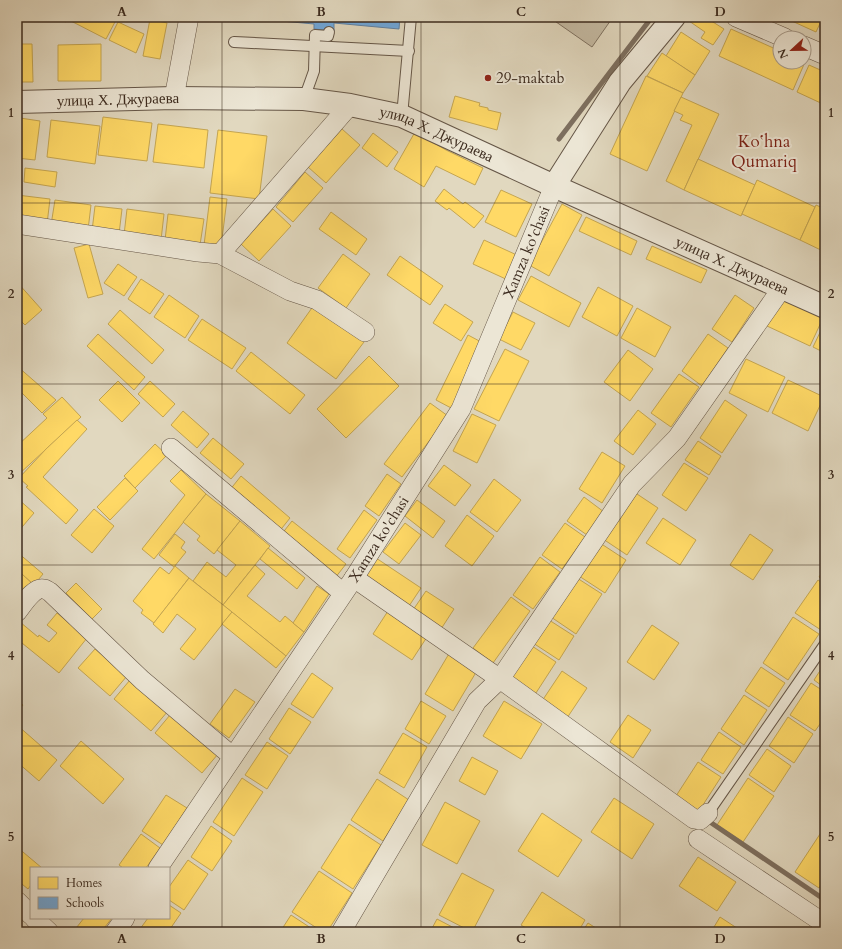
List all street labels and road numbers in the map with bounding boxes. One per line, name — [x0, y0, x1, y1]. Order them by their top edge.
street label: улица Х. Джураева — [57, 88, 180, 111]
street label: улица Х. Джураева — [378, 102, 497, 167]
street label: Xamza ko'chasi — [498, 203, 555, 301]
street label: улица Х. Джураева — [672, 231, 792, 300]
street label: Xamza ko'chasi — [344, 492, 413, 586]

